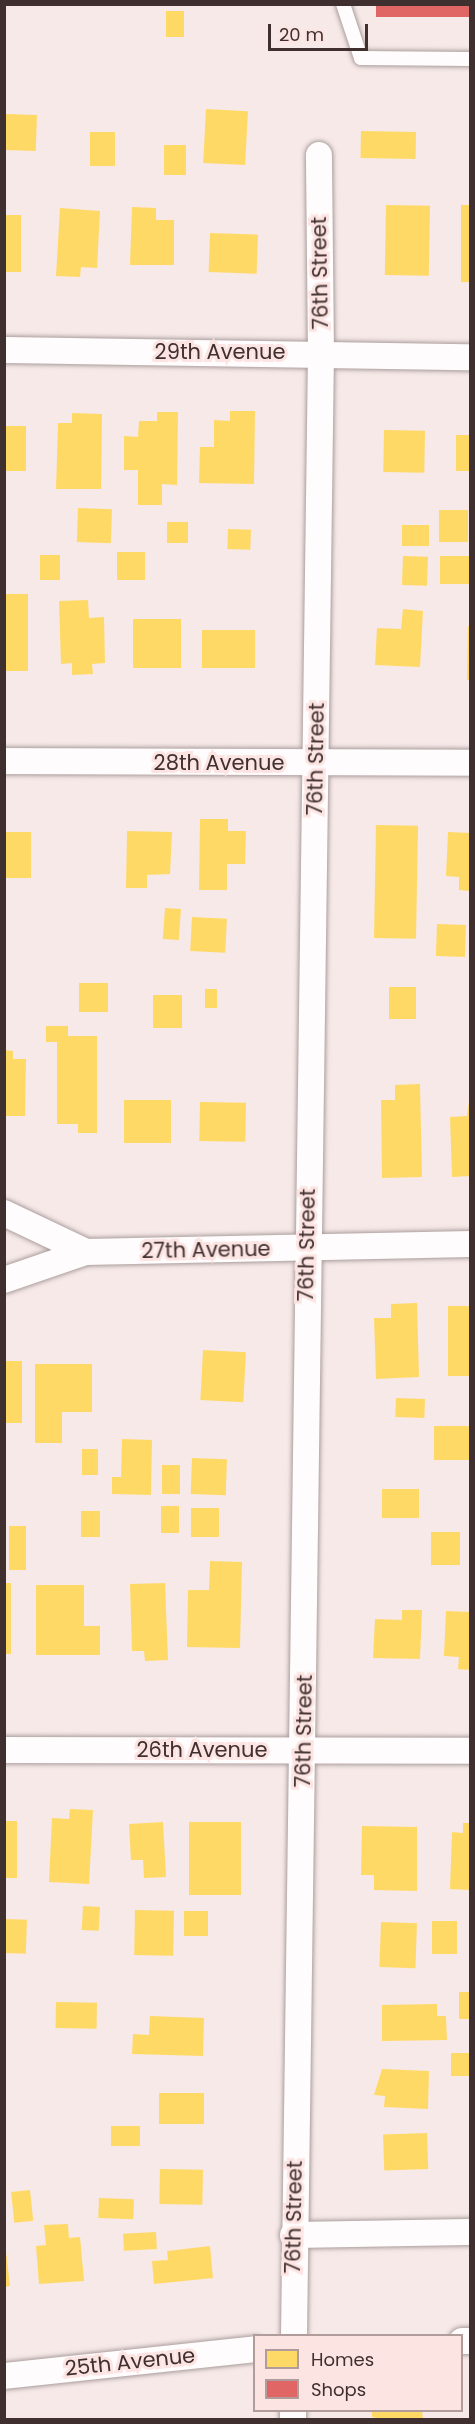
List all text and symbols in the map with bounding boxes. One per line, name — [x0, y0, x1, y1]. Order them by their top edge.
scale bar — [271, 12, 372, 50]
text: 20 m — [279, 22, 324, 47]
street label: 76th Street — [306, 216, 334, 330]
street label: 29th Avenue — [155, 339, 285, 365]
street label: 76th Street — [302, 702, 330, 816]
street label: 28th Avenue — [154, 750, 284, 776]
street label: 76th Street — [293, 1188, 321, 1302]
street label: 27th Avenue — [141, 1236, 271, 1264]
street label: 76th Street — [290, 1674, 318, 1788]
street label: 26th Avenue — [137, 1737, 267, 1763]
street label: 76th Street — [280, 2160, 308, 2274]
legend — [253, 2334, 463, 2412]
street label: 25th Avenue — [64, 2343, 196, 2381]
text: Homes — [311, 2347, 374, 2372]
text: Shops — [311, 2377, 366, 2402]

